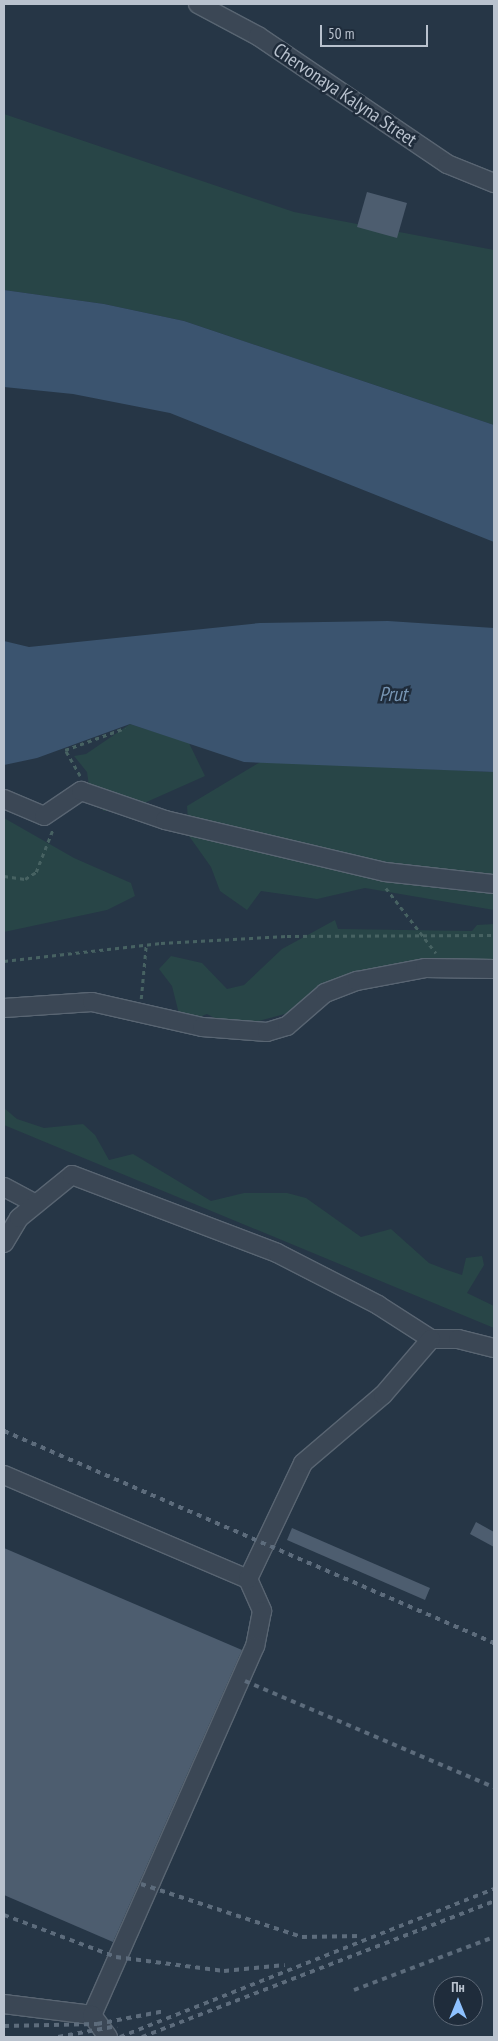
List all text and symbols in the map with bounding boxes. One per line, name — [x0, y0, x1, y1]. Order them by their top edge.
scale bar — [323, 15, 430, 47]
text: 50 m — [328, 24, 354, 43]
street label: Chervonaya Kalyna Street — [269, 39, 421, 151]
water label: Prut — [379, 682, 407, 706]
north arrow — [433, 1976, 483, 2026]
text: Пн — [451, 1978, 465, 1996]

